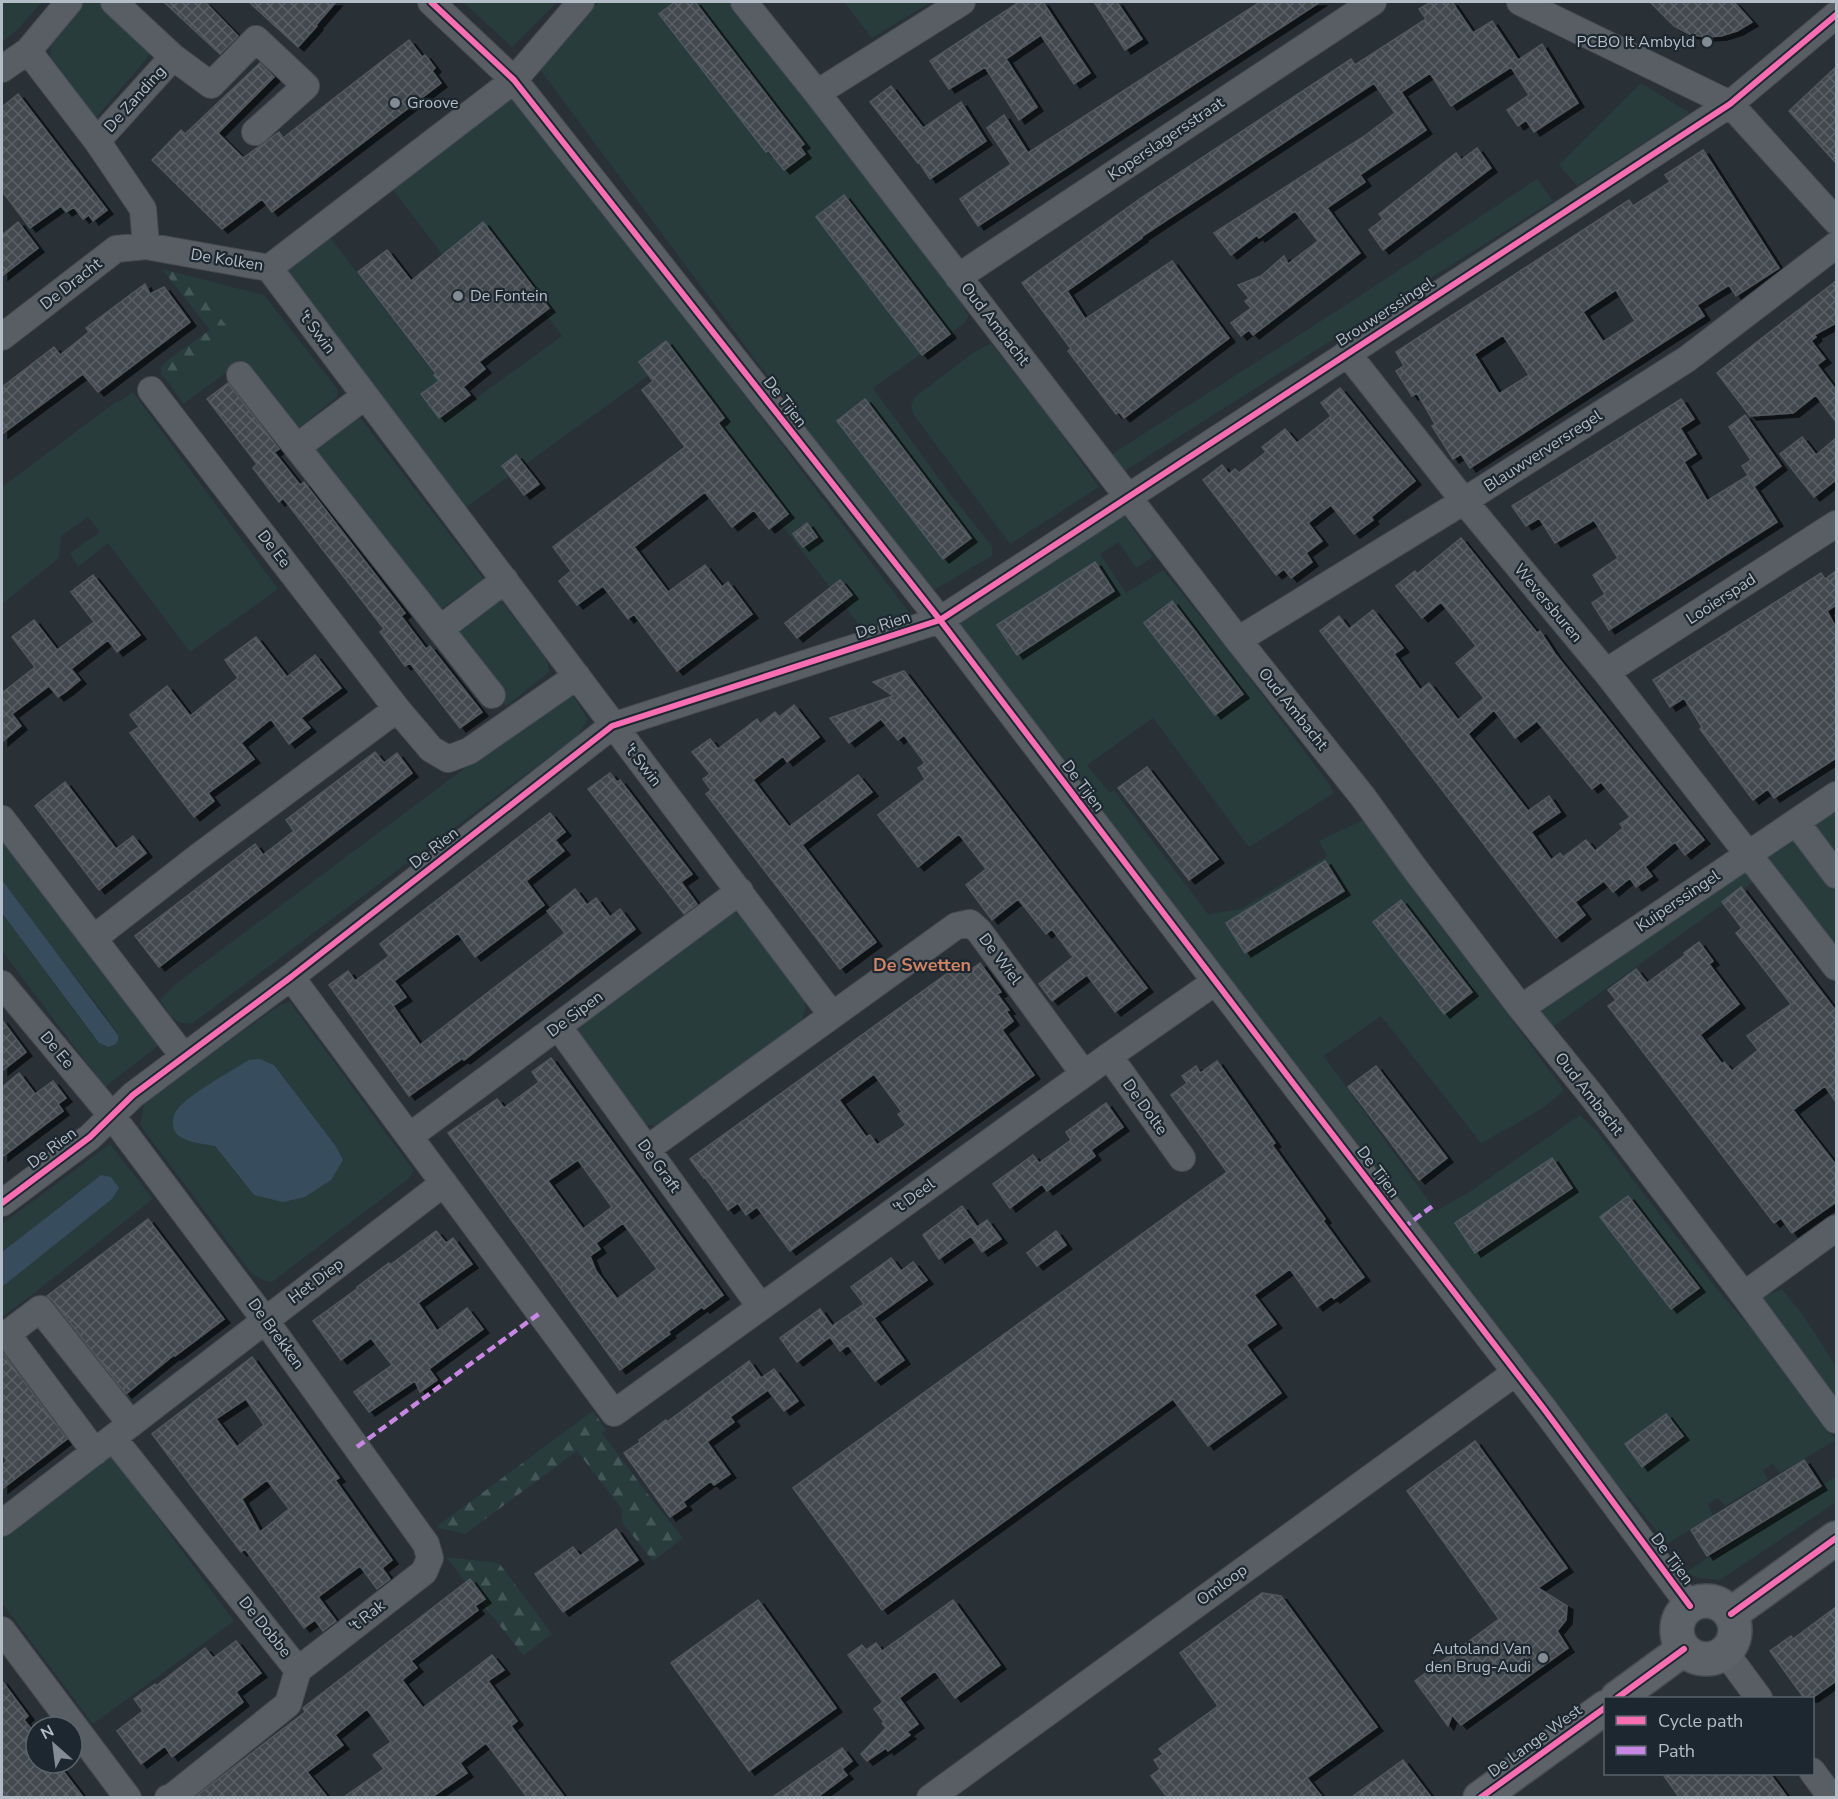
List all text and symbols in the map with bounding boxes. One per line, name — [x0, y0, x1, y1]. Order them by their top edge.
place label: PCBO It Ambyld — [1576, 31, 1695, 53]
marker: PCBO It Ambyld — [1700, 35, 1714, 49]
street label: De Zanding — [99, 61, 171, 137]
place label: Groove — [407, 92, 459, 114]
street label: Koperslagersstraat — [1104, 92, 1229, 186]
marker: Groove — [388, 96, 402, 110]
street label: De Kolken — [189, 243, 265, 277]
street label: De Dracht — [36, 253, 107, 315]
street label: Brouwerssingel — [1332, 272, 1438, 352]
street label: Oud Ambacht — [956, 278, 1035, 370]
place label: De Fontein — [470, 285, 548, 307]
marker: De Fontein — [451, 289, 465, 303]
street label: 't Swin — [293, 306, 341, 358]
street label: De Tijen — [758, 372, 812, 432]
street label: Blauwverversregel — [1480, 405, 1606, 497]
street label: De Ee — [252, 526, 296, 572]
street label: Weversburen — [1509, 559, 1587, 647]
street label: Looierspad — [1682, 568, 1760, 630]
street label: De Rien — [853, 606, 913, 644]
street label: Oud Ambacht — [1253, 663, 1333, 755]
street label: 't Swin — [619, 739, 667, 791]
street label: De Tijen — [1056, 756, 1110, 816]
street label: De Rien — [405, 822, 463, 874]
street label: Kuiperssingel — [1632, 865, 1725, 937]
street label: De Wiel — [973, 929, 1027, 989]
district label: De Swetten — [873, 953, 971, 977]
street label: De Sipen — [542, 986, 608, 1042]
street label: De Ee — [35, 1027, 79, 1073]
street label: Oud Ambacht — [1550, 1048, 1629, 1140]
street label: De Dolte — [1117, 1075, 1173, 1139]
street label: De Rien — [23, 1122, 81, 1174]
street label: De Graft — [632, 1135, 686, 1197]
street label: De Tijen — [1351, 1142, 1405, 1202]
street label: 't Deel — [889, 1173, 940, 1219]
street label: Het Diep — [284, 1253, 348, 1309]
street label: De Brekken — [243, 1294, 309, 1374]
street label: De Tijen — [1645, 1529, 1699, 1589]
street label: Omloop — [1192, 1559, 1252, 1611]
street label: De Dobbe — [234, 1592, 296, 1662]
street label: 't Rak — [344, 1594, 390, 1637]
place label: Autoland Van den Brug-Audi — [1425, 1638, 1531, 1678]
marker: Autoland Van den Brug-Audi — [1536, 1651, 1550, 1665]
legend — [1604, 1697, 1814, 1775]
street label: De Lange West — [1484, 1699, 1587, 1783]
text: Cycle path — [1658, 1709, 1743, 1733]
north arrow — [24, 1715, 84, 1775]
text: N — [37, 1720, 58, 1745]
text: Path — [1658, 1739, 1695, 1763]

